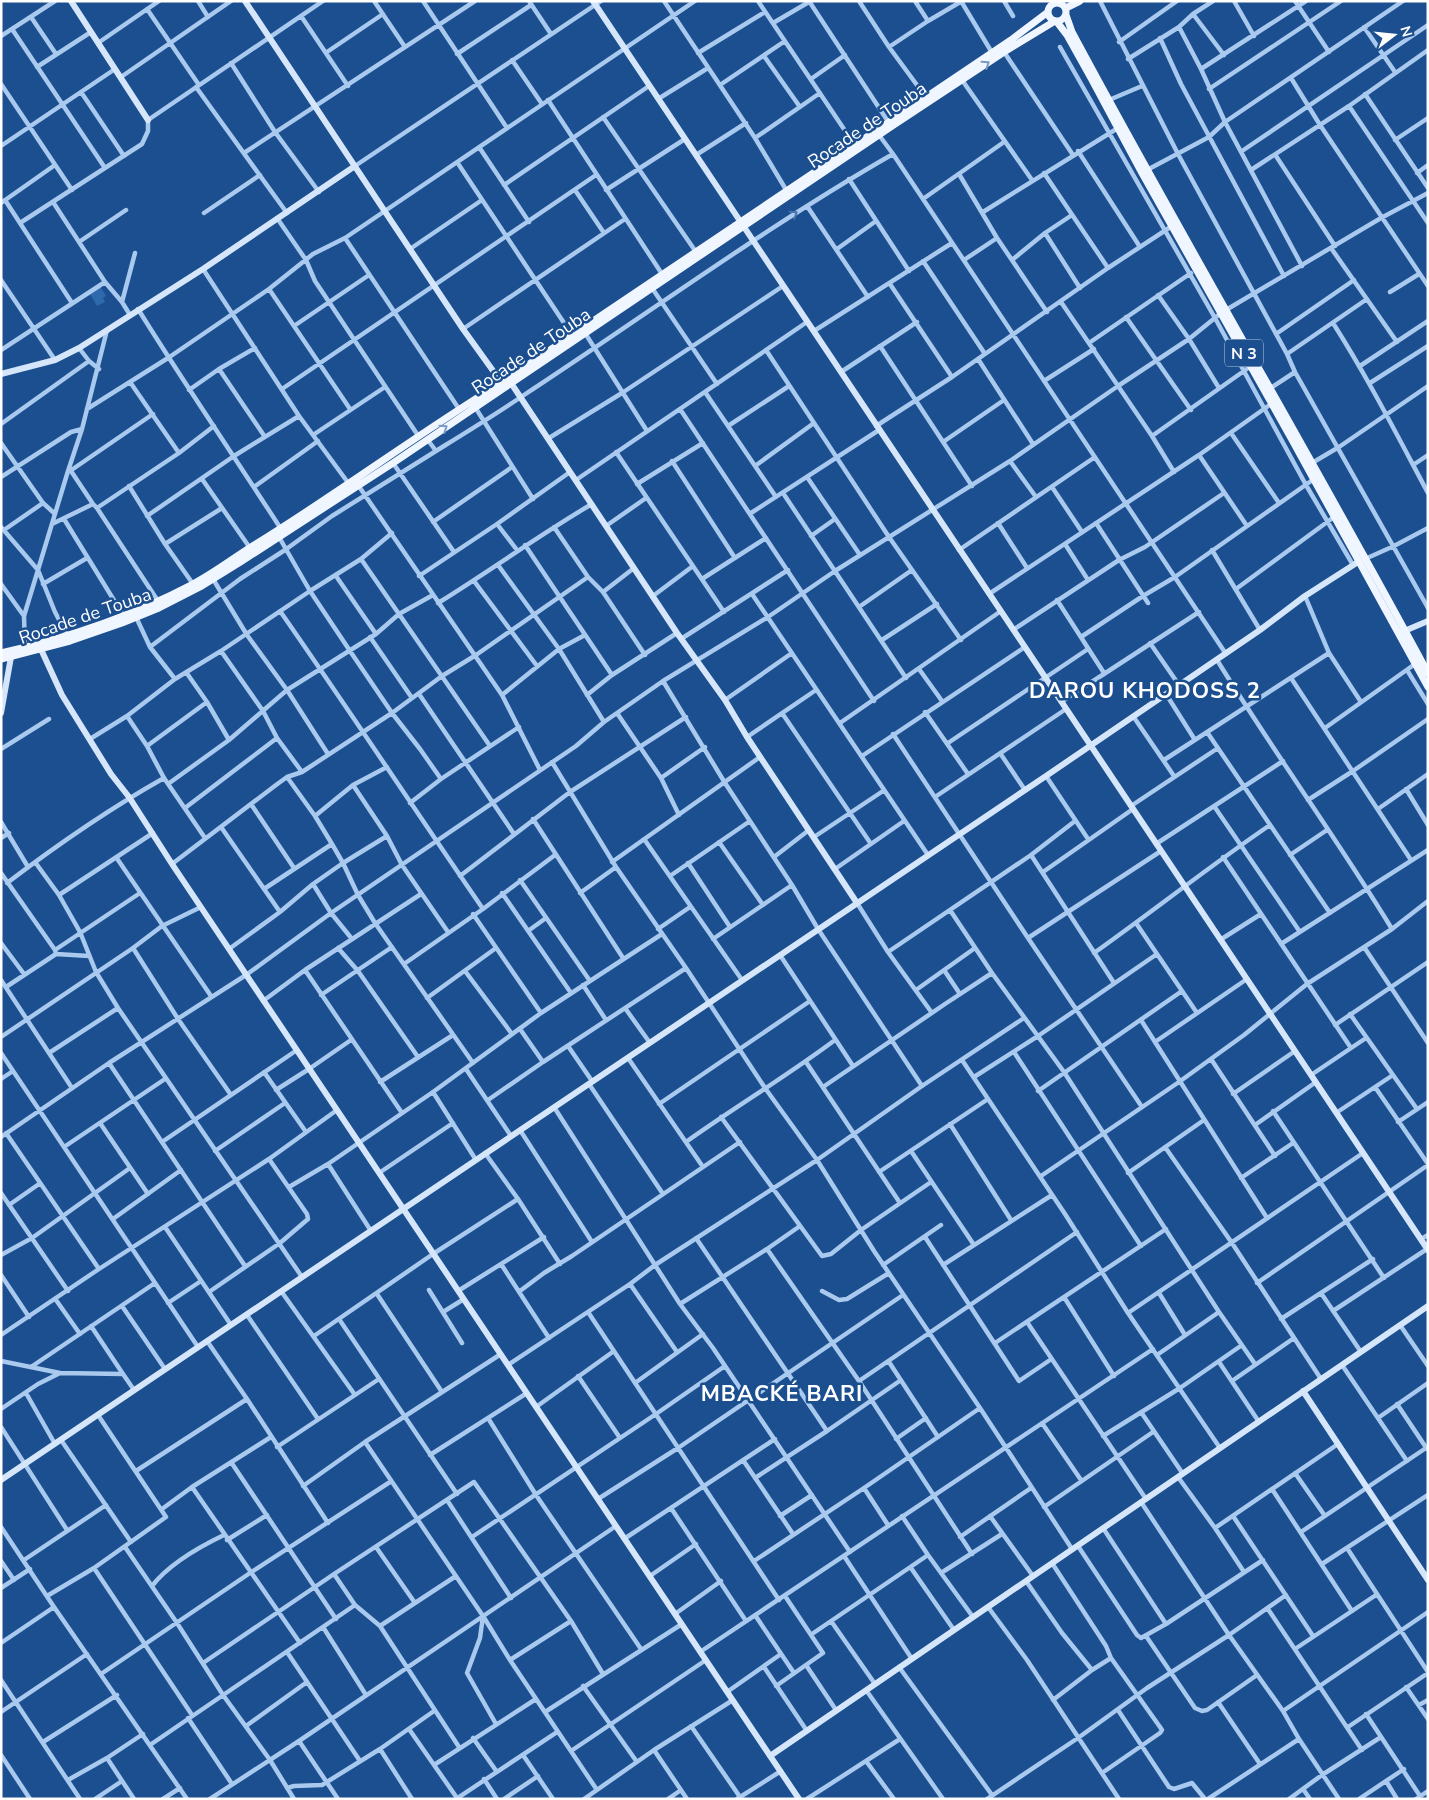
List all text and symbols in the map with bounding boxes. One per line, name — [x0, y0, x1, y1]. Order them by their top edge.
north arrow — [1369, 10, 1419, 60]
text: N — [1395, 24, 1417, 39]
one-way arrow — [980, 61, 990, 70]
street label: Rocade de Touba — [803, 76, 931, 174]
one-way arrow — [788, 211, 797, 221]
street label: Rocade de Touba — [467, 302, 595, 400]
road number: N 3 — [1225, 339, 1263, 366]
one-way arrow — [438, 425, 448, 434]
street label: Rocade de Touba — [16, 582, 154, 650]
district label: DAROU KHODOSS 2 — [1029, 676, 1261, 706]
district label: MBACKÉ BARI — [701, 1379, 863, 1409]

